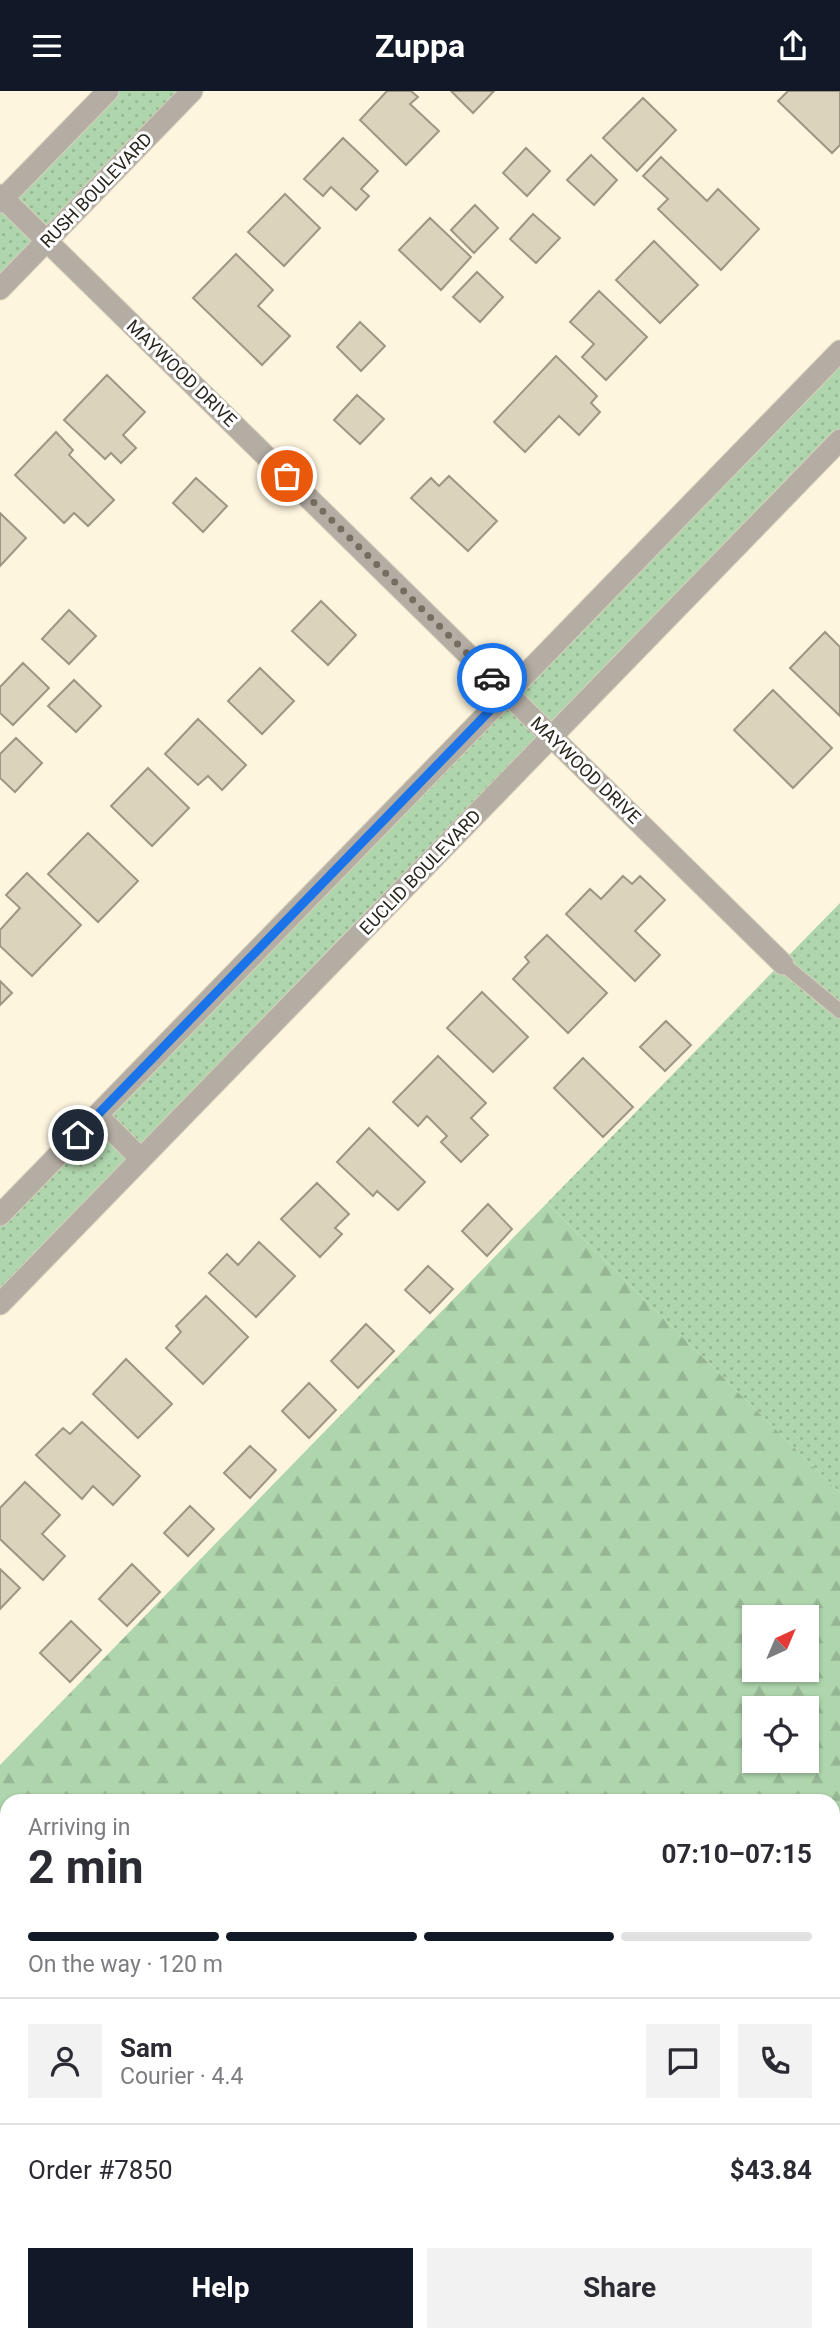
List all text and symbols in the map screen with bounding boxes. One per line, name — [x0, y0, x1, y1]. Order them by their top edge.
icon: menu — [28, 27, 66, 65]
text: Zuppa — [375, 27, 465, 65]
icon: share — [774, 27, 812, 65]
street label: RUSH BOULEVARD — [36, 128, 156, 252]
street label: MAYWOOD DRIVE — [123, 315, 241, 431]
pin — [257, 446, 317, 506]
icon: bag — [268, 457, 306, 495]
courier — [457, 643, 527, 713]
icon: car — [473, 659, 511, 697]
street label: MAYWOOD DRIVE — [527, 712, 645, 828]
street label: EUCLID BOULEVARD — [355, 805, 485, 939]
pin — [48, 1105, 108, 1165]
icon: home — [59, 1116, 97, 1154]
north arrow — [742, 1605, 819, 1682]
map controls — [742, 1605, 819, 1773]
button: locate — [742, 1696, 819, 1773]
text: Arriving in — [28, 1814, 131, 1841]
text: 07:10–07:15 — [662, 1839, 812, 1869]
text: 2 min — [28, 1840, 144, 1894]
text: On the way · 120 m — [28, 1951, 223, 1978]
button: person — [28, 2024, 102, 2098]
button: chat — [646, 2024, 720, 2098]
button: phone — [738, 2024, 812, 2098]
text: Sam — [120, 2033, 172, 2063]
text: Courier · 4.4 — [120, 2063, 243, 2090]
text: Order #7850 — [28, 2155, 173, 2185]
text: $43.84 — [730, 2155, 812, 2185]
button: Help — [28, 2248, 413, 2328]
button: Share — [427, 2248, 812, 2328]

